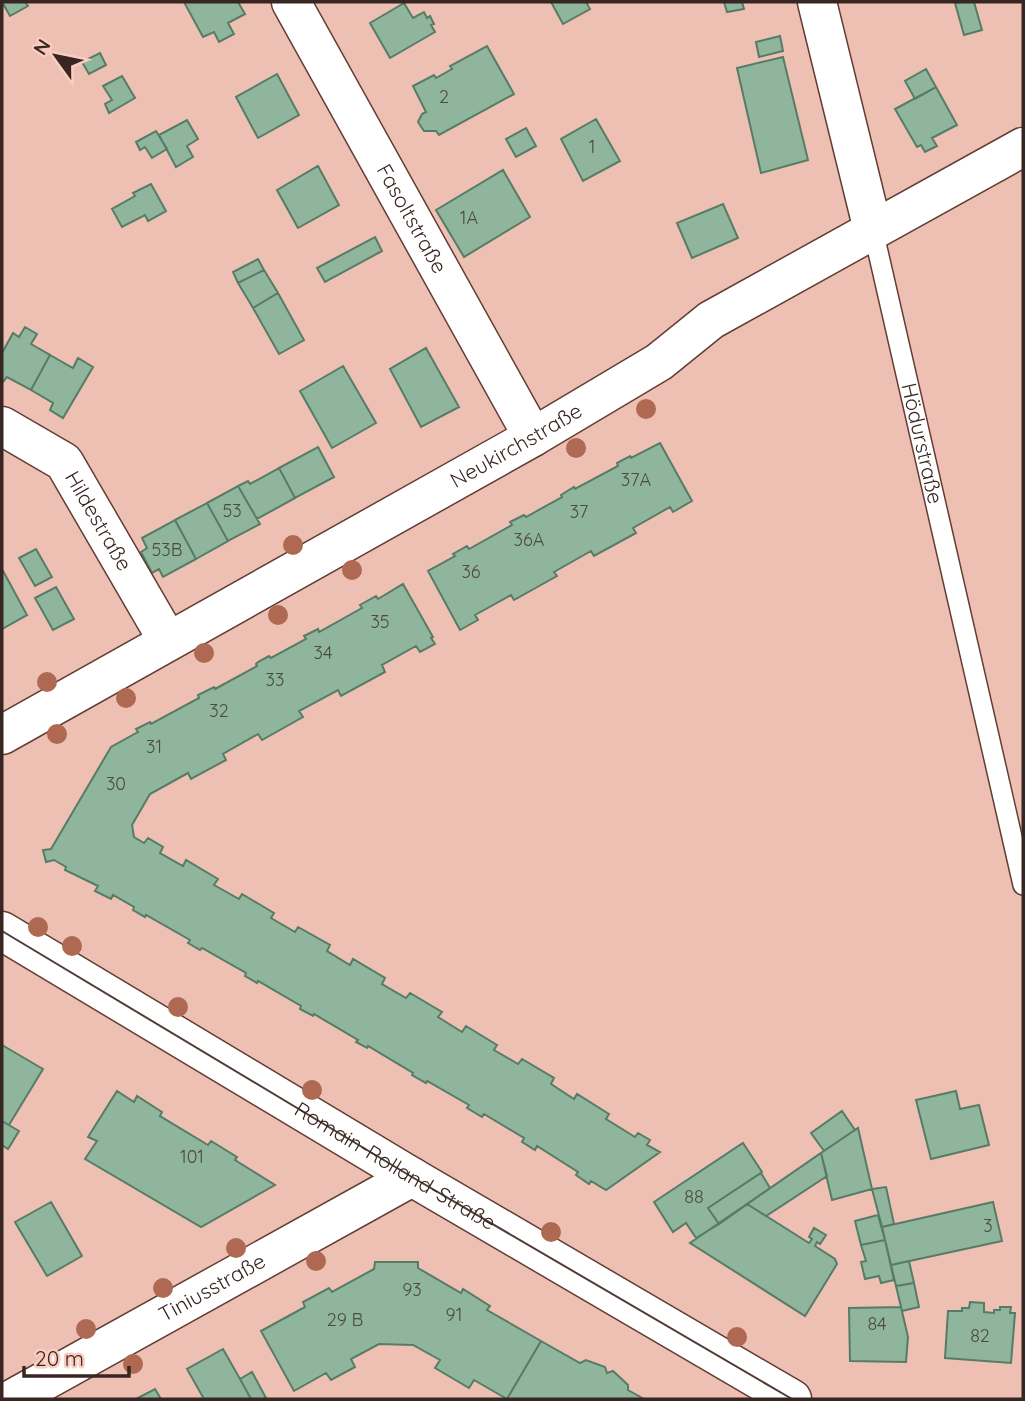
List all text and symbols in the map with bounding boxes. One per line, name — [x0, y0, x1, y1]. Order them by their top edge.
north arrow — [21, 21, 91, 91]
text: N — [28, 34, 56, 59]
house number: 2 — [439, 85, 449, 108]
house number: 1 — [589, 135, 595, 158]
street label: Fasoltstraße — [372, 159, 453, 278]
house number: 1A — [460, 206, 479, 229]
street label: Hödurstraße — [896, 380, 949, 506]
street label: Neukirchstraße — [445, 397, 586, 493]
street label: Hildestraße — [60, 466, 138, 575]
house number: 37A — [621, 468, 652, 491]
house number: 53 — [222, 499, 242, 522]
house number: 37 — [570, 500, 588, 523]
house number: 36A — [514, 528, 545, 551]
house number: 53B — [152, 538, 182, 561]
house number: 36 — [461, 560, 481, 583]
house number: 35 — [370, 610, 390, 633]
house number: 34 — [314, 641, 332, 664]
house number: 33 — [266, 668, 284, 691]
house number: 32 — [209, 699, 229, 722]
house number: 31 — [146, 735, 162, 758]
house number: 30 — [106, 772, 126, 795]
street label: Romain-Rolland-Straße — [290, 1096, 501, 1235]
house number: 101 — [180, 1145, 204, 1168]
house number: 88 — [684, 1185, 704, 1208]
house number: 3 — [983, 1214, 993, 1237]
street label: Tiniusstraße — [154, 1247, 270, 1327]
house number: 93 — [402, 1278, 422, 1301]
house number: 91 — [446, 1303, 462, 1326]
house number: 29 B — [327, 1308, 363, 1331]
house number: 84 — [867, 1312, 887, 1335]
house number: 82 — [970, 1324, 990, 1347]
scale bar — [24, 1334, 130, 1378]
text: 20 m — [35, 1345, 84, 1371]

